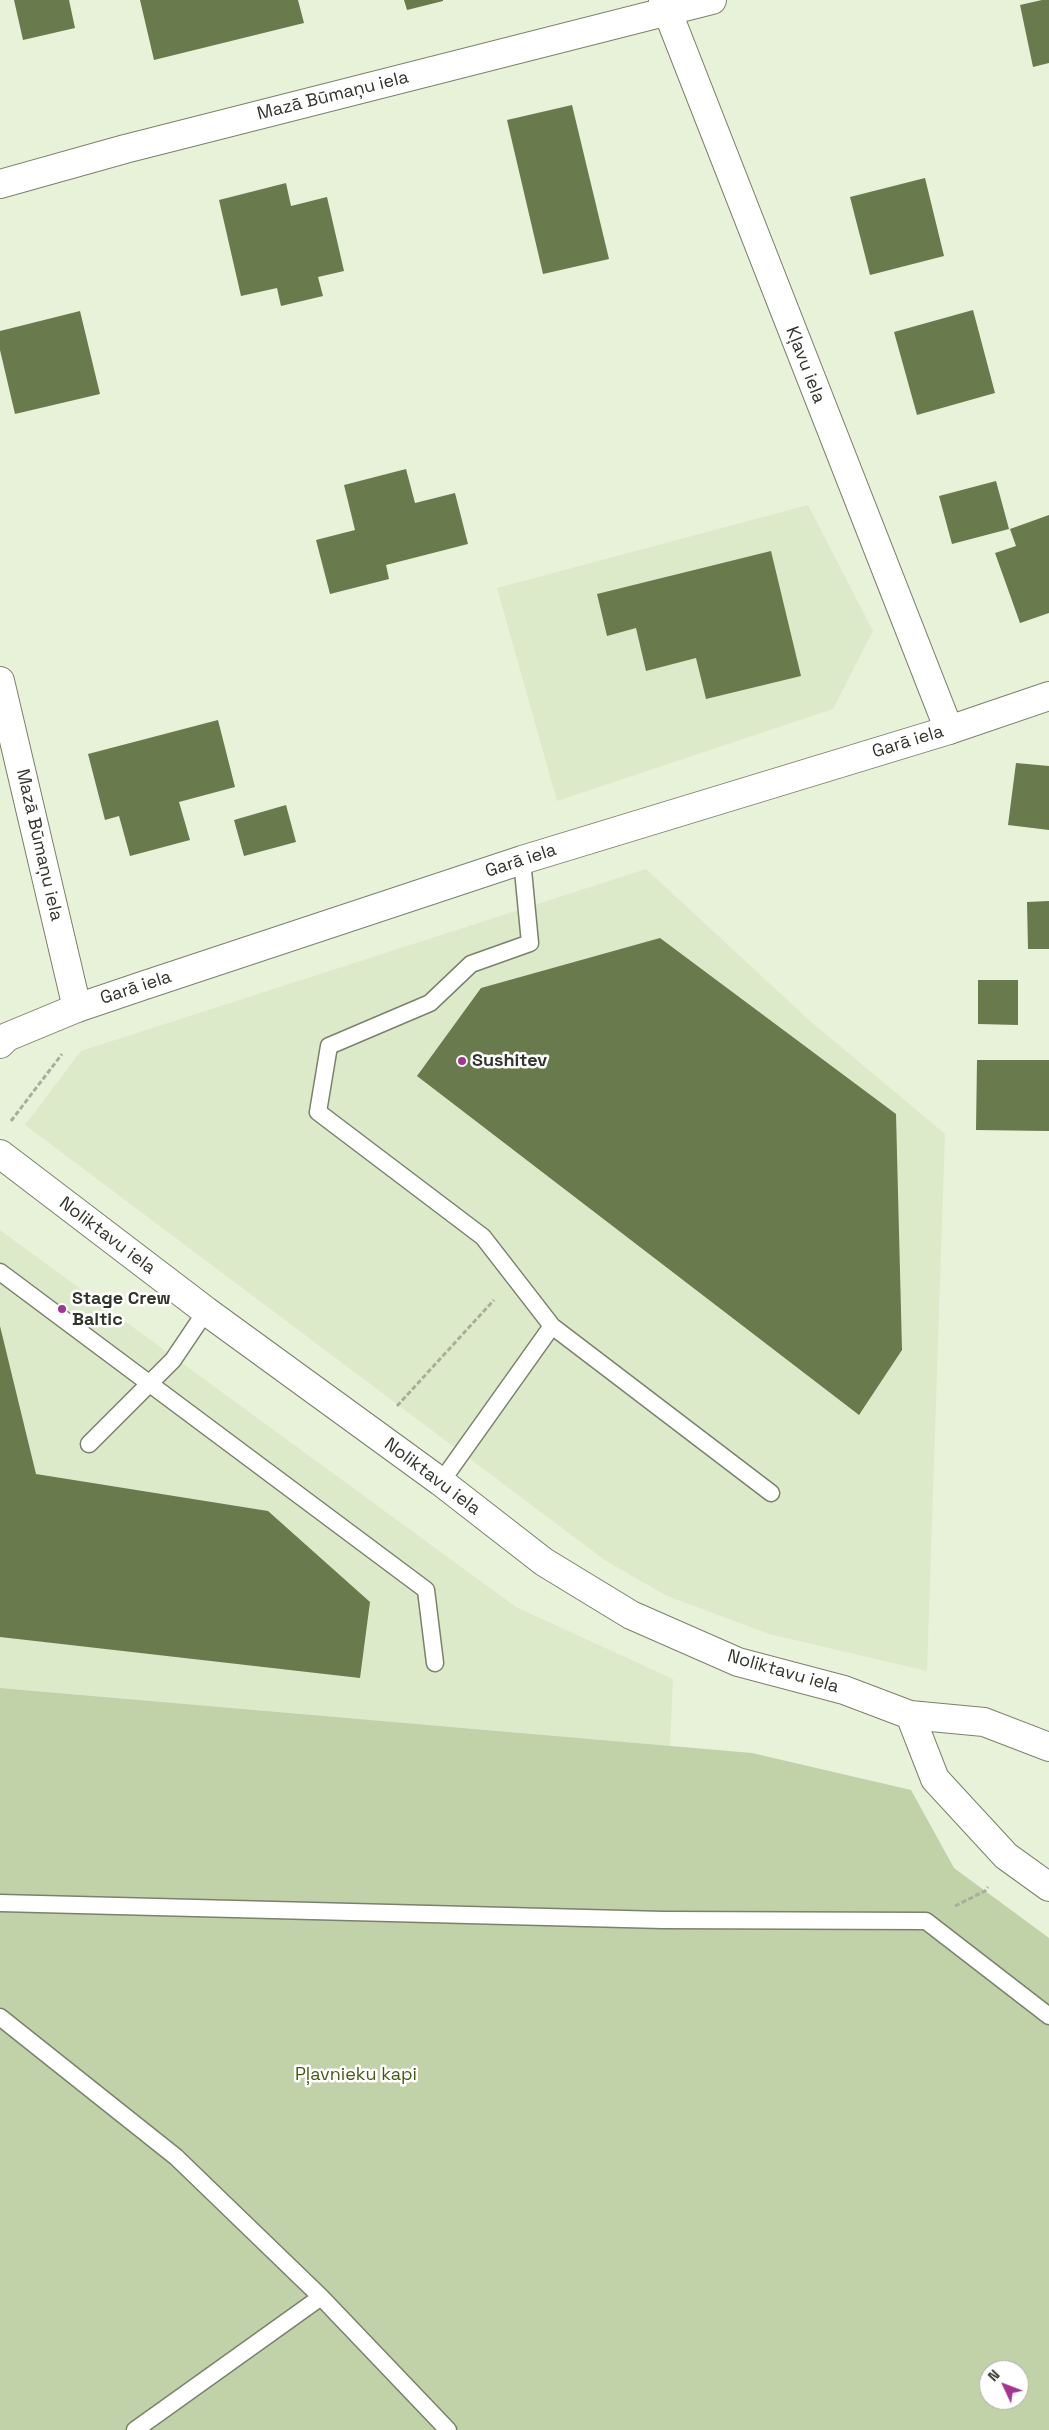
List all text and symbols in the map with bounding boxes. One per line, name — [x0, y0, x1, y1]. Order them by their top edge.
street label: Mazā Būmaņu iela — [255, 67, 411, 125]
street label: Kļavu iela — [781, 324, 829, 406]
street label: Garā iela — [870, 721, 946, 763]
street label: Mazā Būmaņu iela — [11, 767, 67, 923]
street label: Garā iela — [483, 839, 559, 883]
street label: Garā iela — [98, 966, 174, 1010]
place label: Sushitev — [472, 1050, 547, 1072]
marker: Sushitev — [456, 1055, 468, 1067]
street label: Noliktavu iela — [55, 1193, 159, 1279]
place label: Stage Crew Baltic — [72, 1288, 171, 1330]
marker: Stage Crew Baltic — [56, 1303, 68, 1315]
street label: Noliktavu iela — [380, 1434, 484, 1520]
street label: Noliktavu iela — [725, 1646, 841, 1698]
park label: Pļavnieku kapi — [295, 2064, 417, 2086]
north arrow — [979, 2360, 1029, 2410]
text: N — [984, 2366, 1004, 2385]

